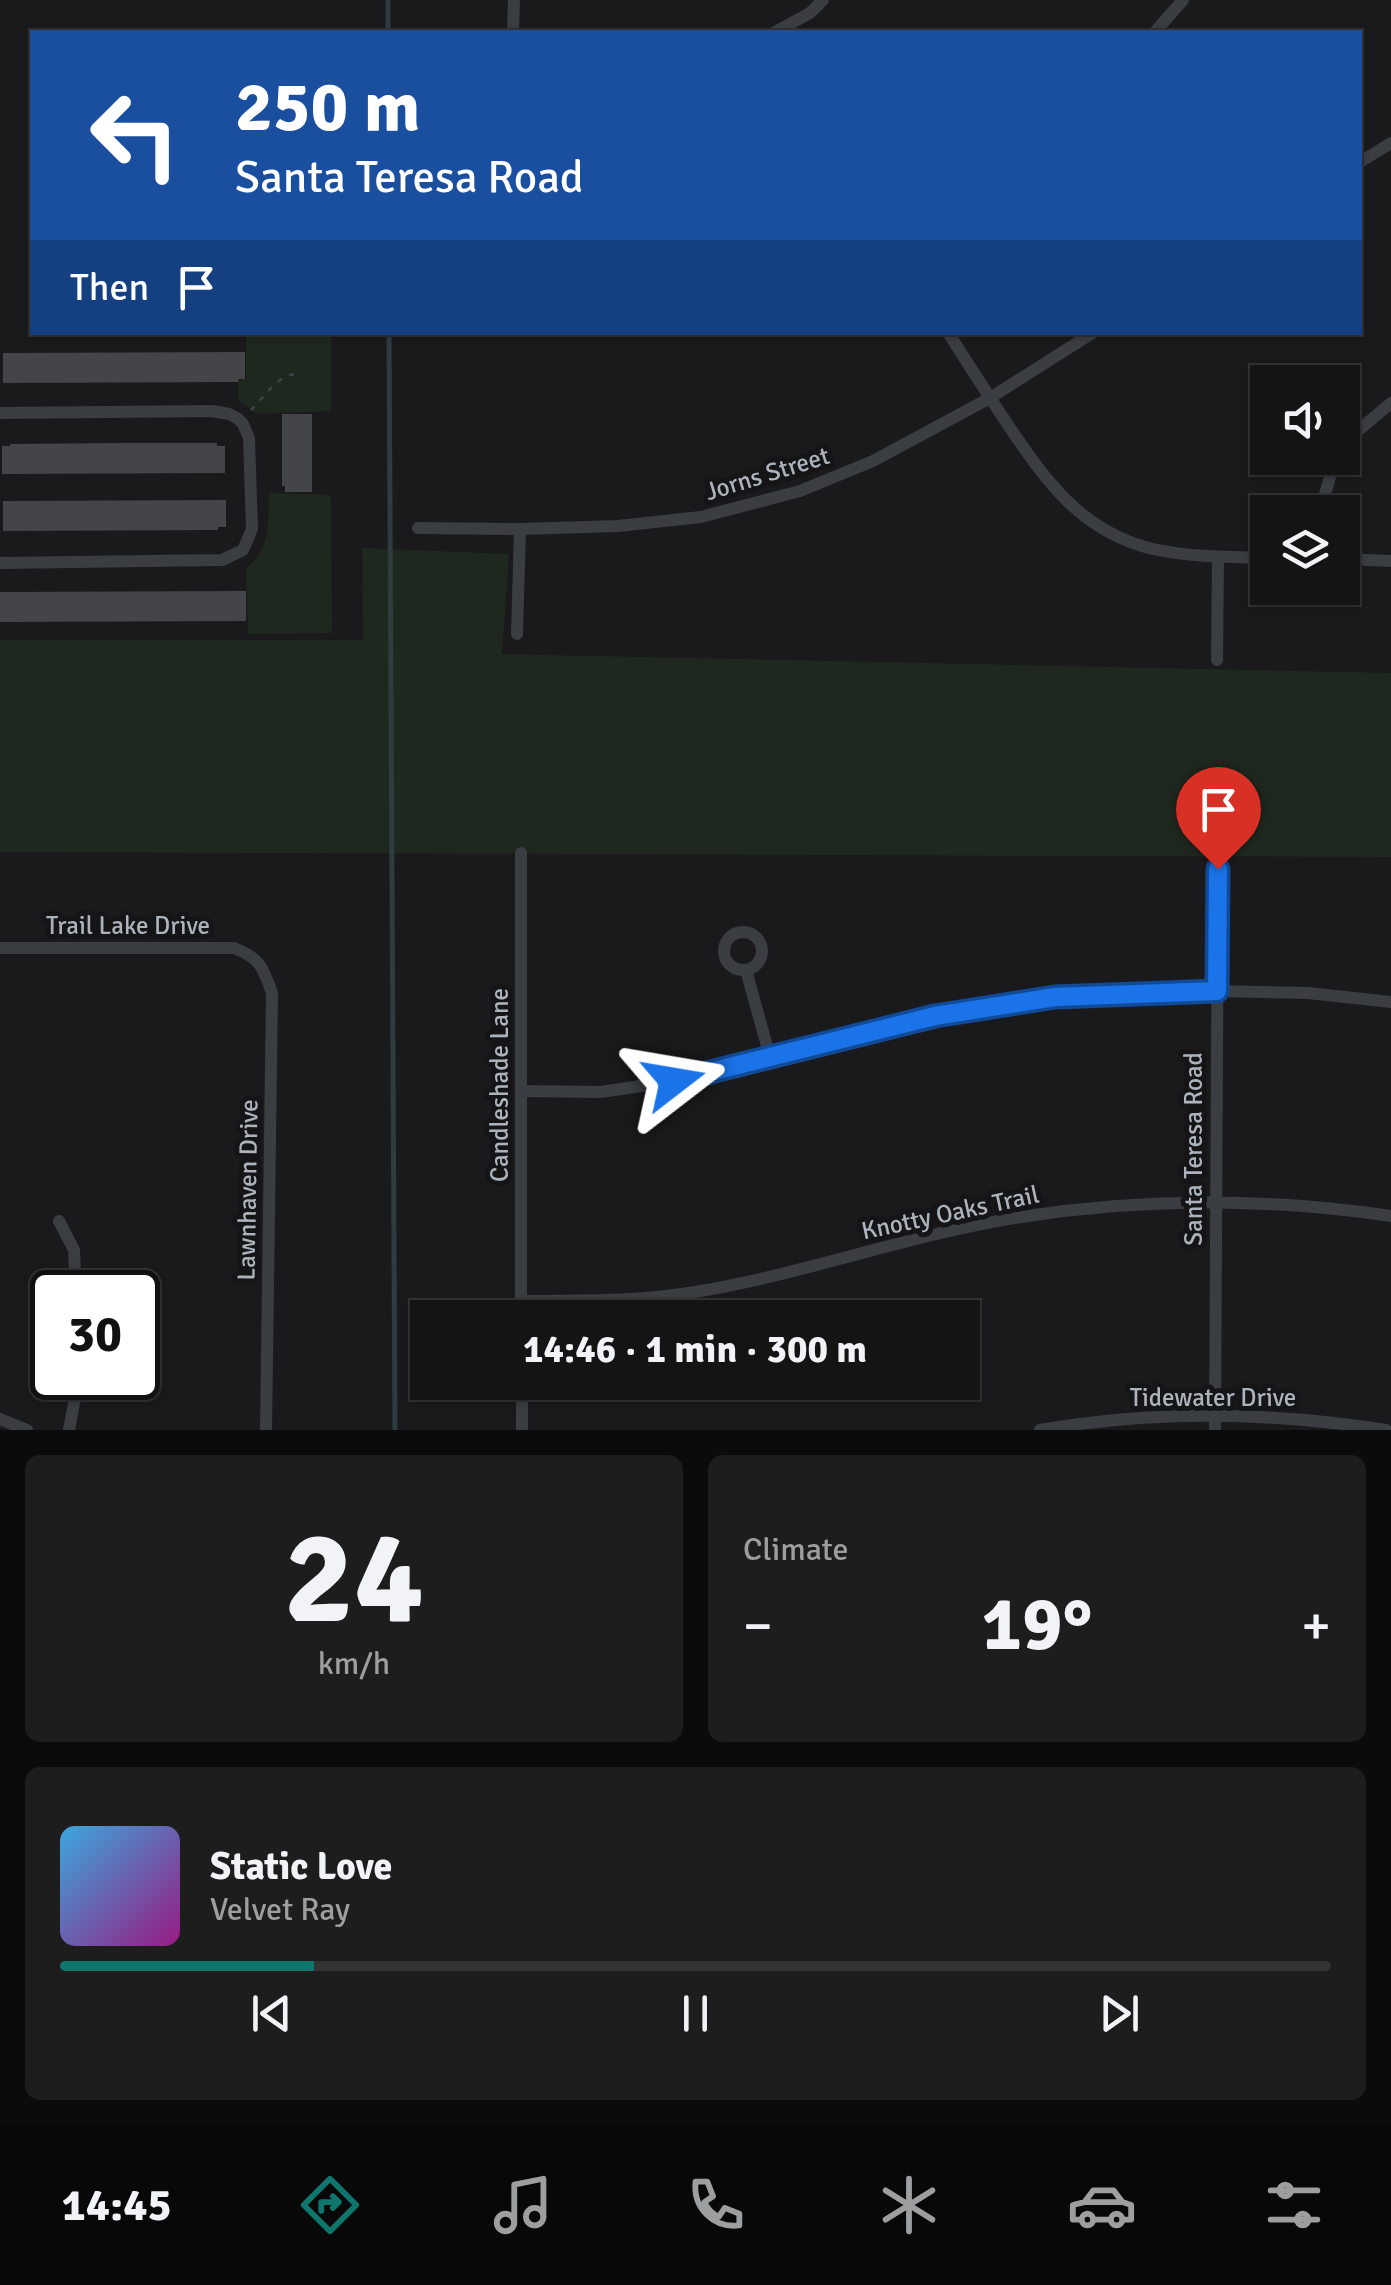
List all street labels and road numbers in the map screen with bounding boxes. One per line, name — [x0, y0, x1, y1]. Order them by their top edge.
street label: Jorns Street — [701, 440, 833, 507]
street label: Trail Lake Drive — [46, 910, 210, 941]
street label: Candleshade Lane — [484, 988, 515, 1182]
street label: Santa Teresa Road — [1178, 1052, 1209, 1246]
street label: Lawnhaven Drive — [230, 1099, 265, 1281]
street label: Knotty Oaks Trail — [858, 1179, 1042, 1246]
street label: Tidewater Drive — [1130, 1382, 1296, 1413]

